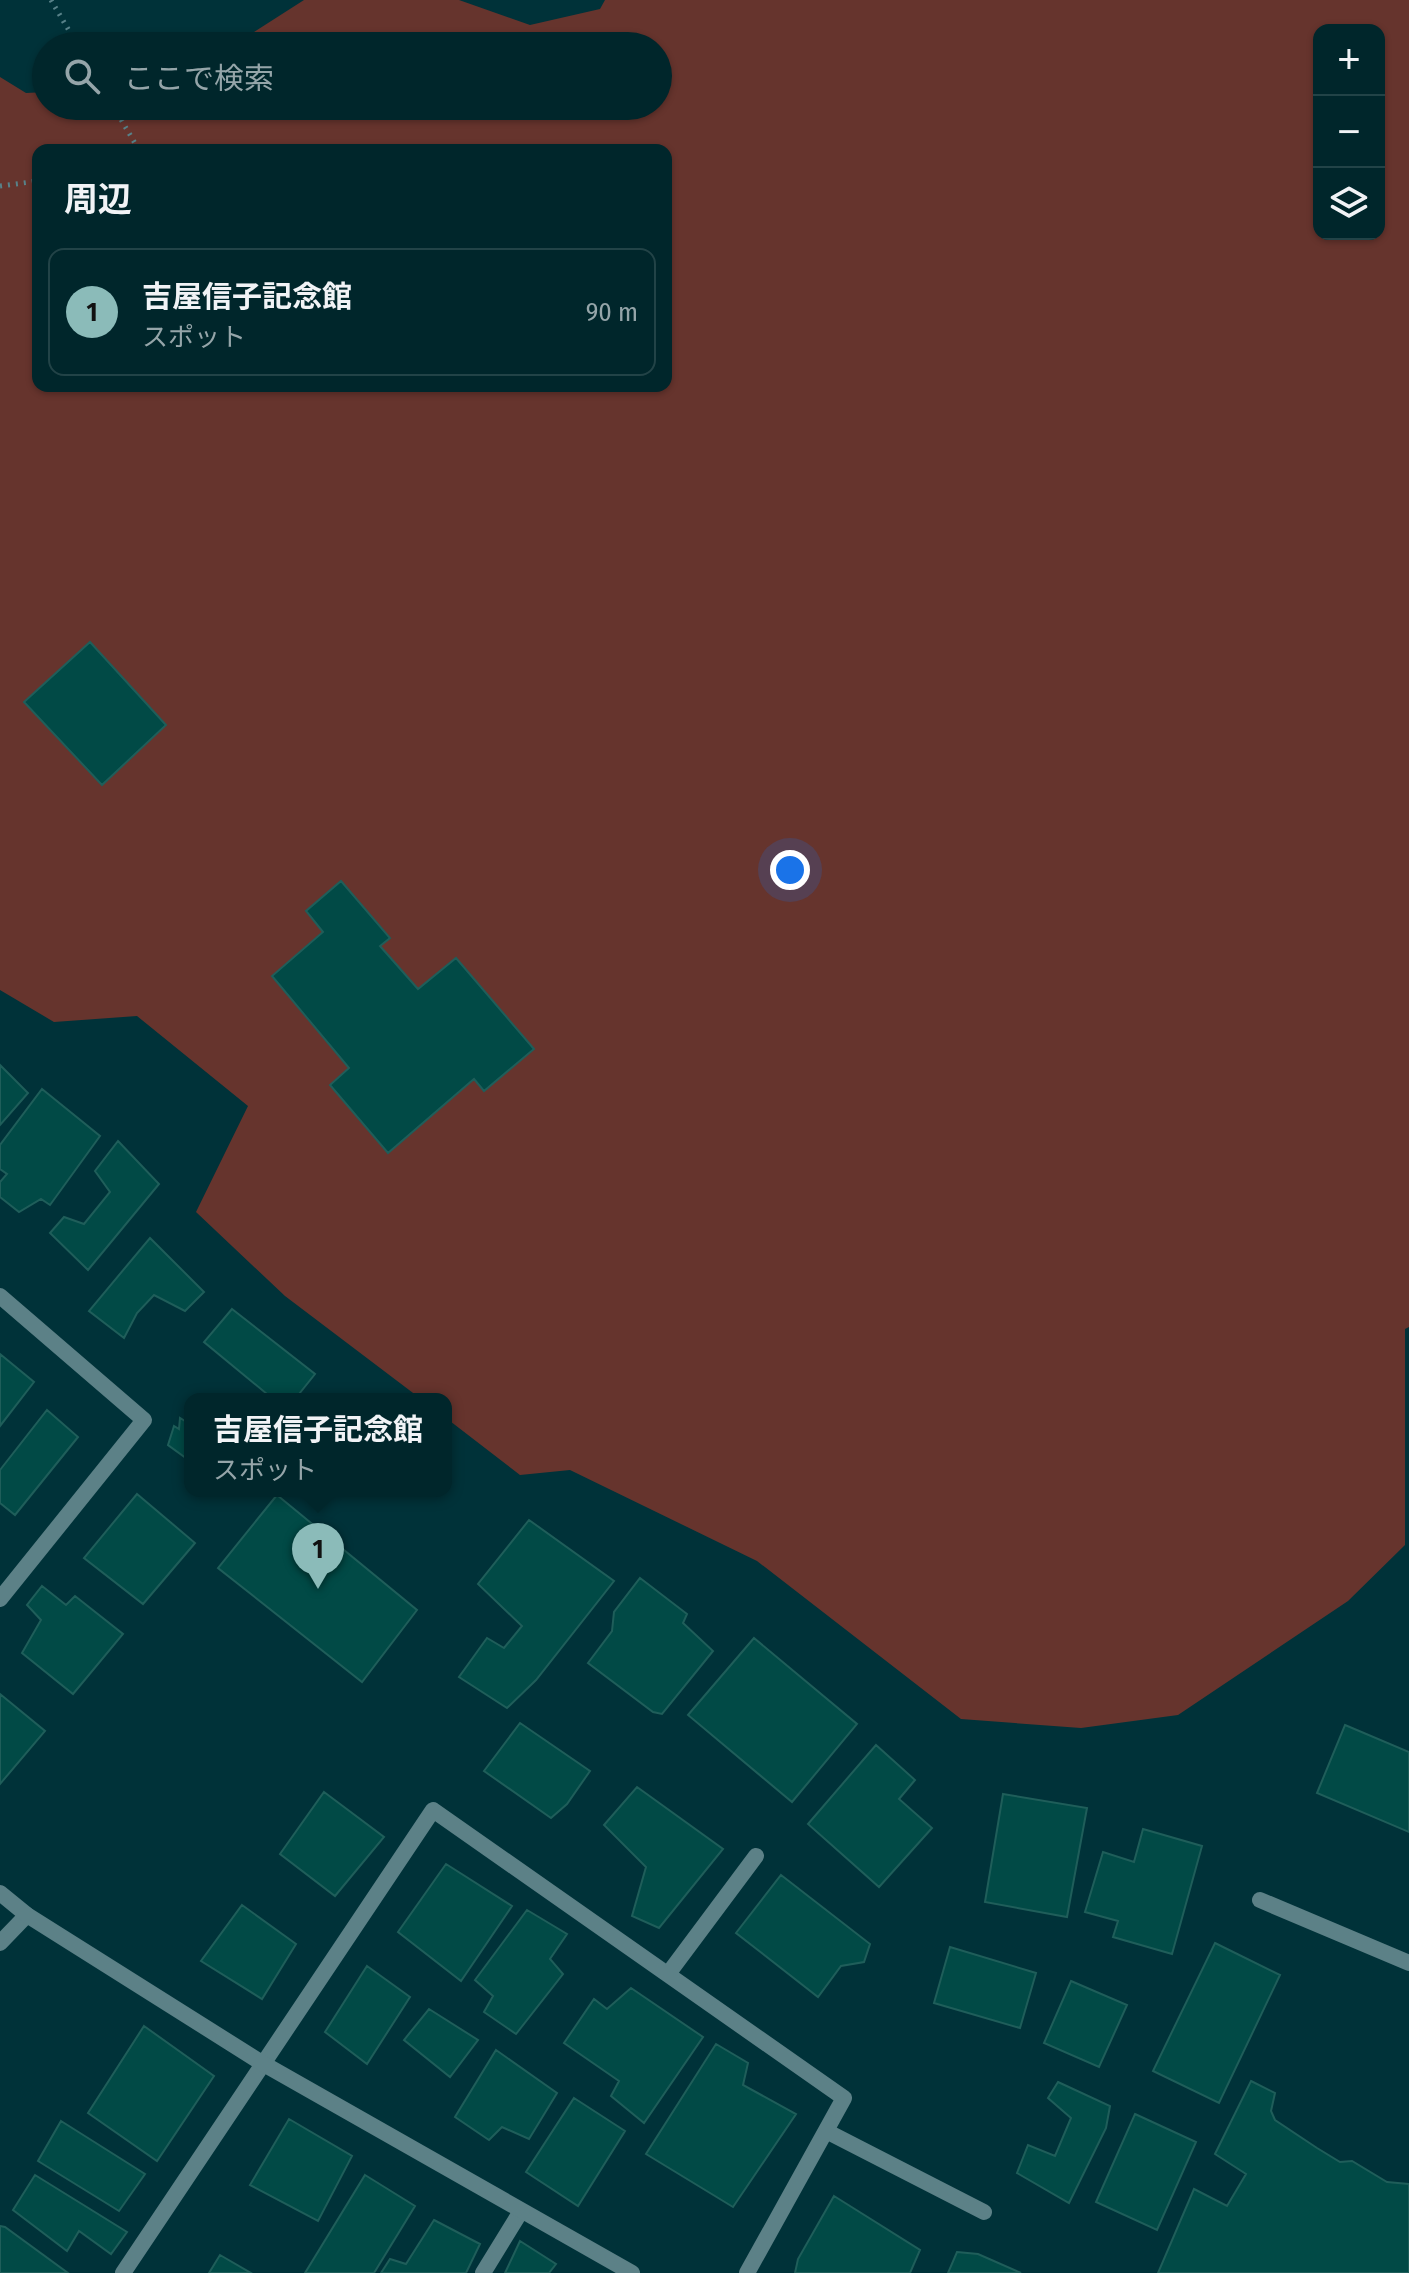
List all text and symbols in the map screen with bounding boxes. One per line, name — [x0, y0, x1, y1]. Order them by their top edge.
map controls — [1313, 24, 1385, 240]
button: + — [1313, 24, 1385, 96]
search box — [32, 32, 672, 120]
icon: search — [60, 54, 104, 98]
text: ここで検索 — [124, 61, 274, 97]
button: − — [1313, 96, 1385, 168]
button: layers — [1313, 168, 1385, 240]
text: 周辺 — [64, 179, 132, 220]
text: 吉屋信子記念館 — [142, 279, 352, 315]
text: 1 — [87, 297, 98, 328]
text: 90 m — [586, 297, 638, 328]
text: スポット — [142, 322, 246, 353]
your location — [770, 850, 810, 890]
popup — [184, 1393, 452, 1497]
text: 吉屋信子記念館 — [213, 1412, 423, 1448]
text: スポット — [213, 1455, 317, 1486]
pin: 1 — [292, 1523, 344, 1589]

